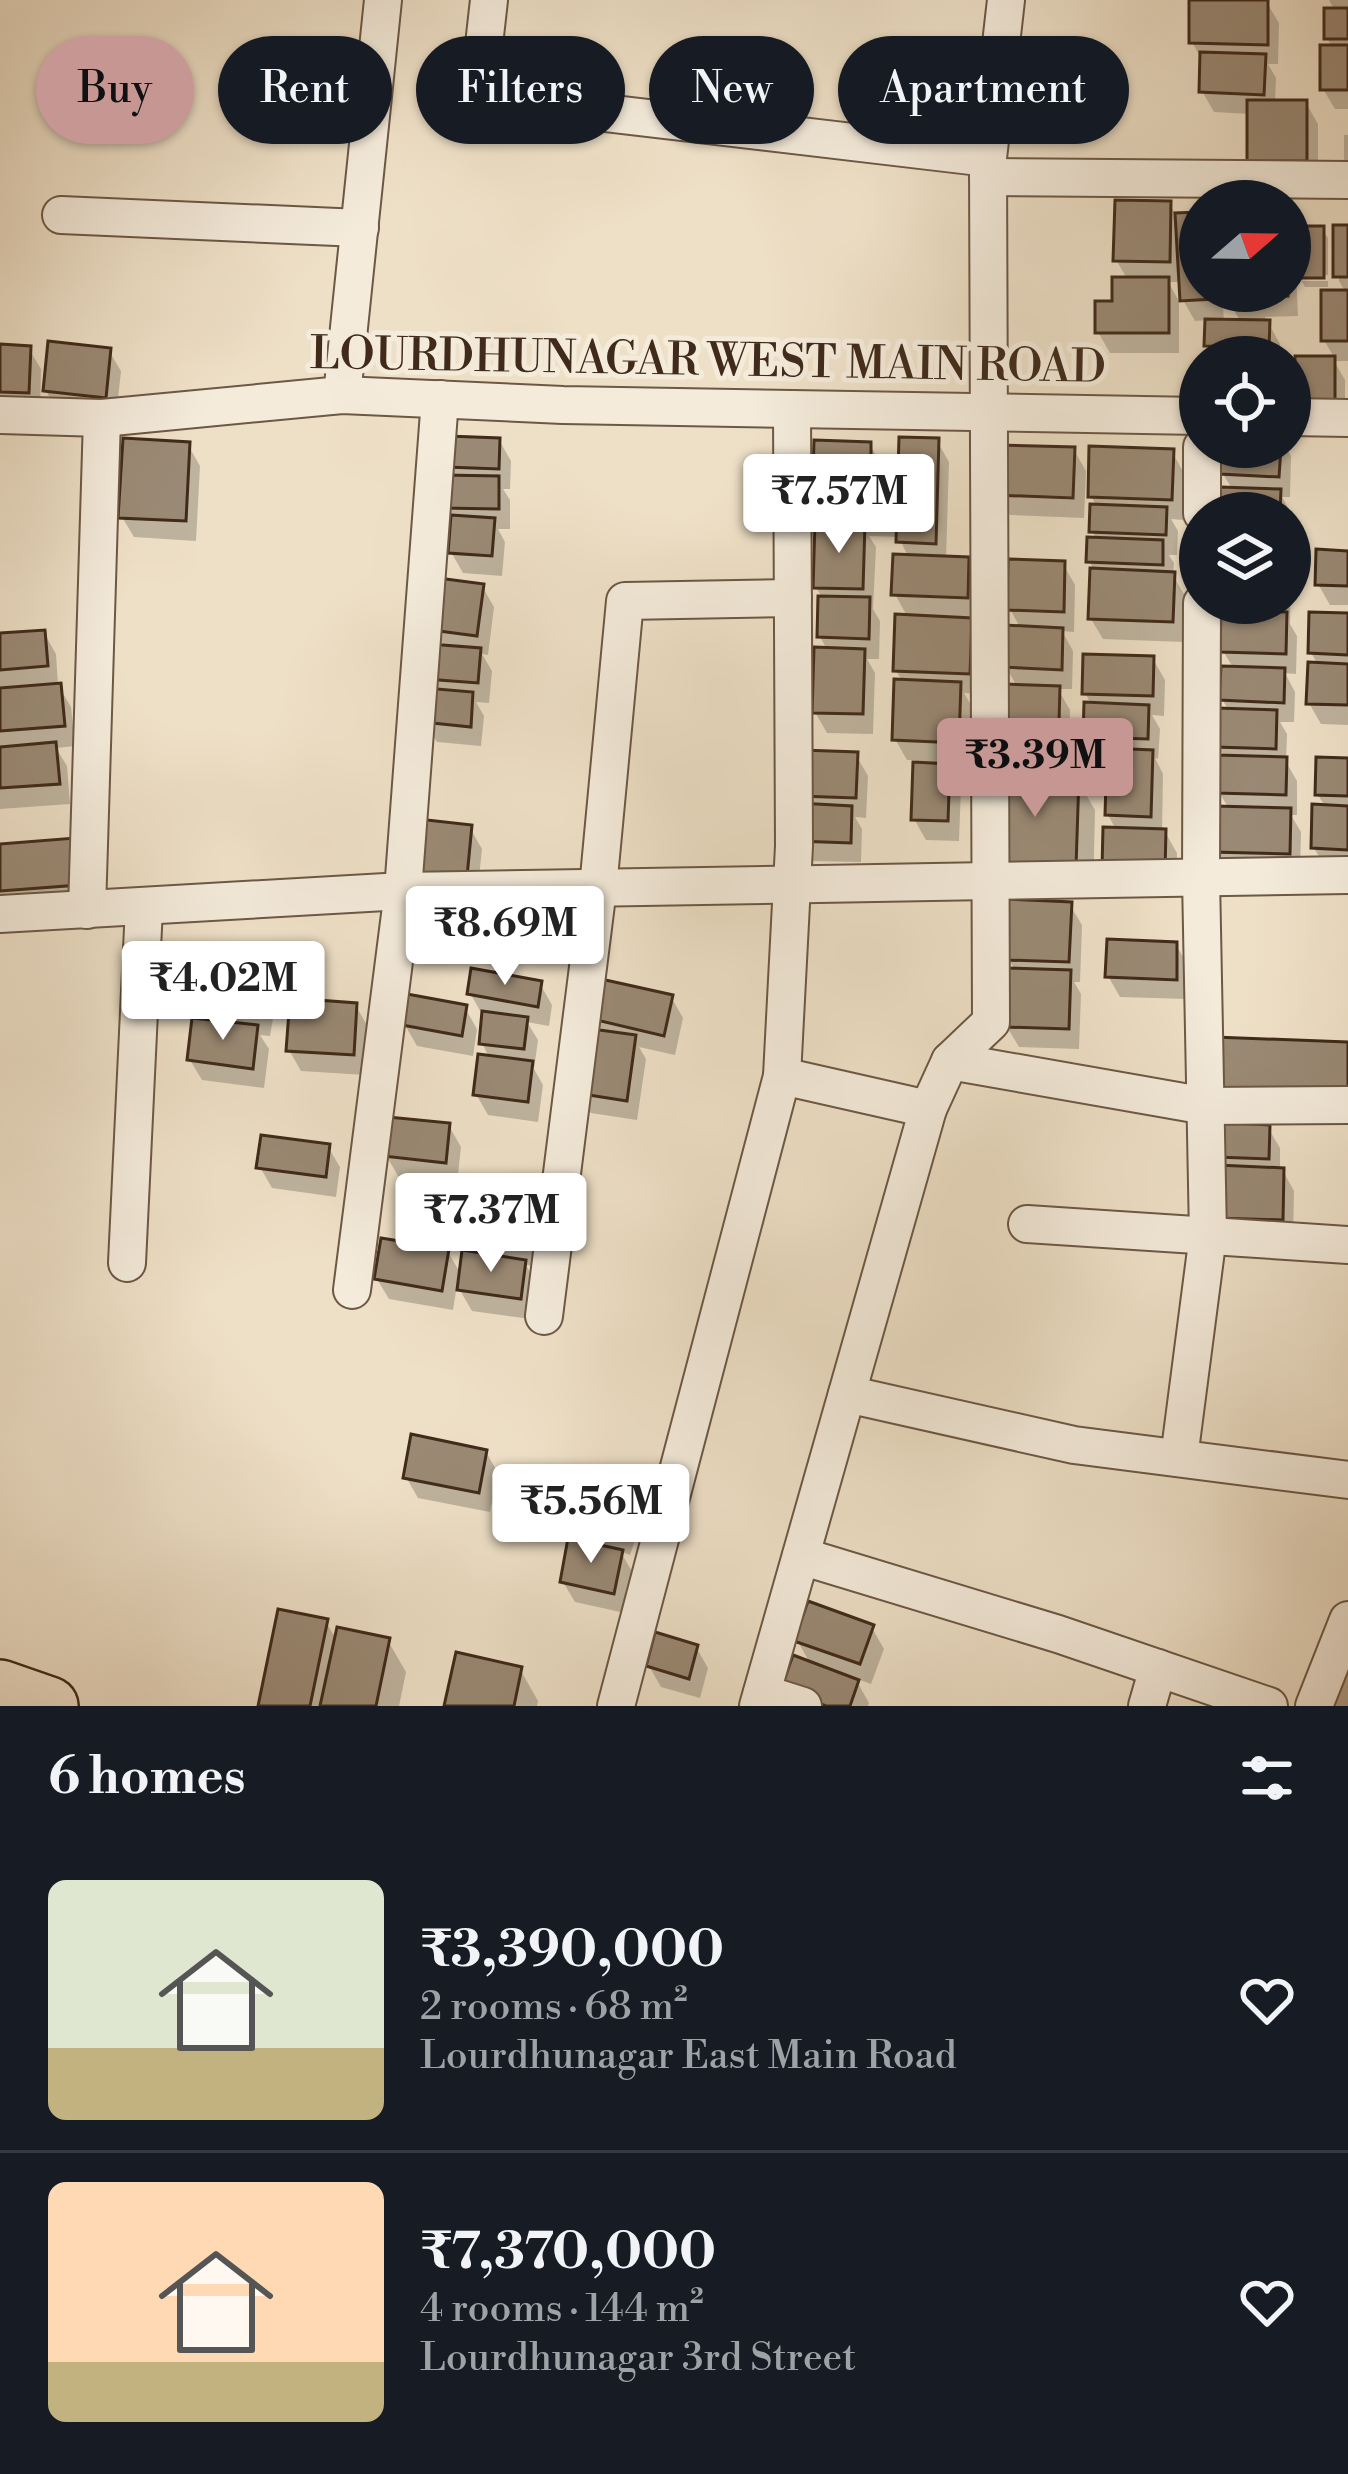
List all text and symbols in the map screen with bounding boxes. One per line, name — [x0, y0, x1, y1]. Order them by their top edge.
chip: Buy — [36, 36, 194, 144]
chip: Rent — [218, 36, 392, 144]
chip: Filters — [416, 36, 625, 144]
chip: New — [649, 36, 814, 144]
chip: Apartment — [838, 36, 1129, 144]
north arrow — [1179, 180, 1311, 312]
map controls — [1179, 180, 1311, 624]
street label: LOURDHUNAGAR WEST MAIN ROAD — [310, 326, 1106, 397]
button: locate — [1179, 336, 1311, 468]
pin: ₹7.57M — [741, 454, 937, 556]
text: ₹7.57M — [770, 468, 908, 517]
button: layers — [1179, 492, 1311, 624]
pin: ₹3.39M — [937, 718, 1133, 820]
text: ₹3.39M — [964, 732, 1106, 781]
pin: ₹8.69M — [407, 886, 603, 988]
text: ₹8.69M — [433, 900, 577, 949]
pin: ₹4.02M — [125, 941, 321, 1043]
text: ₹4.02M — [149, 955, 297, 1004]
pin: ₹7.37M — [393, 1173, 589, 1275]
text: ₹7.37M — [422, 1187, 560, 1236]
pin: ₹5.56M — [493, 1464, 689, 1566]
text: ₹5.56M — [519, 1478, 663, 1527]
icon: filters — [1234, 1745, 1300, 1811]
text: 6 homes — [48, 1746, 246, 1810]
text: ₹3,390,000 — [420, 1919, 724, 1983]
icon: home — [144, 1928, 288, 2072]
icon: heart — [1234, 1967, 1300, 2033]
text: 2 rooms · 68 m² — [420, 1983, 688, 2032]
text: Lourdhunagar East Main Road — [420, 2032, 957, 2081]
text: ₹7,370,000 — [420, 2221, 716, 2285]
icon: home — [144, 2230, 288, 2374]
icon: heart — [1234, 2269, 1300, 2335]
text: 4 rooms · 144 m² — [420, 2285, 704, 2334]
text: Lourdhunagar 3rd Street — [420, 2334, 856, 2383]

